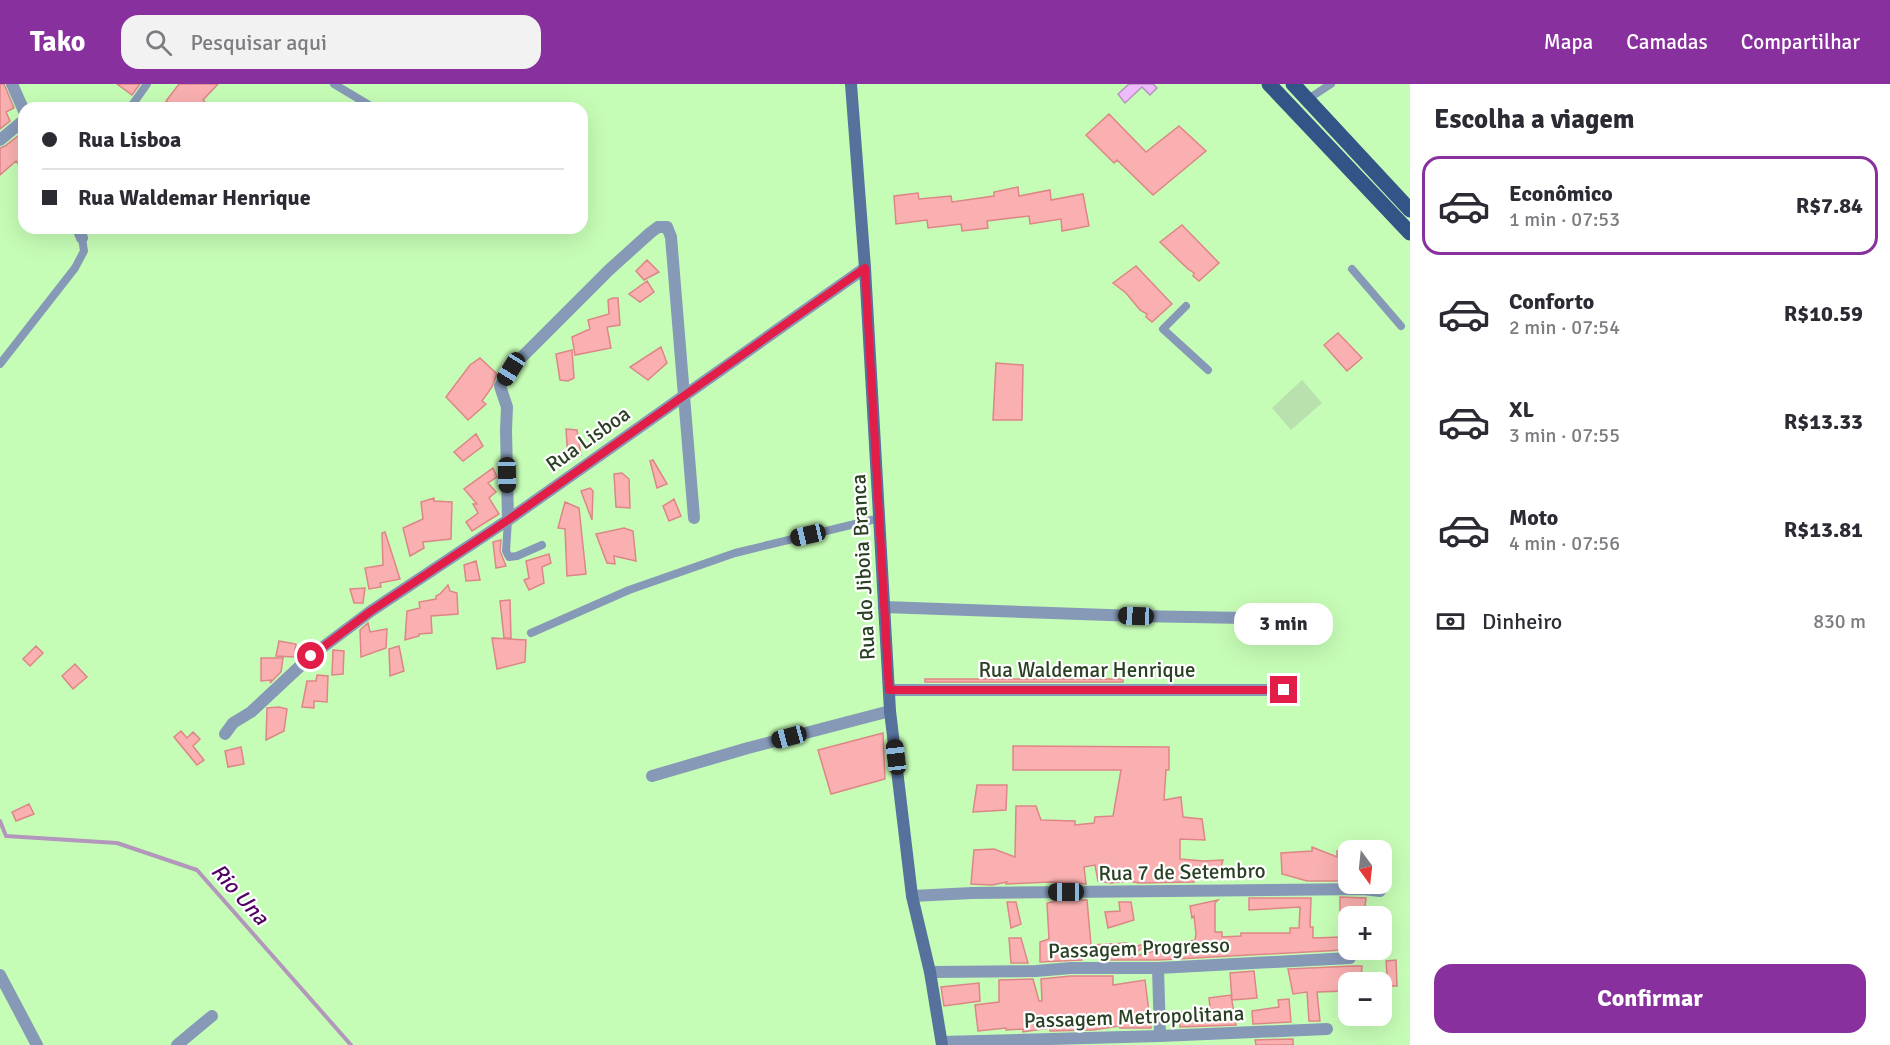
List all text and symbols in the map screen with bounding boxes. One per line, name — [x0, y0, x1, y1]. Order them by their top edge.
search box — [121, 15, 541, 69]
text: Tako — [30, 25, 85, 59]
icon: search — [142, 26, 175, 59]
text: Pesquisar aqui — [190, 29, 327, 56]
text: Mapa — [1544, 29, 1593, 55]
text: Camadas — [1626, 29, 1708, 55]
text: Compartilhar — [1741, 29, 1860, 55]
text: Escolha a viagem — [1434, 103, 1635, 136]
text: Rua Lisboa — [78, 126, 181, 153]
icon: car — [1437, 179, 1491, 233]
text: Econômico — [1509, 180, 1613, 207]
text: Rua Waldemar Henrique — [78, 184, 311, 211]
text: R$7.84 — [1796, 192, 1863, 219]
text: 1 min · 07:53 — [1509, 207, 1620, 232]
icon: car — [1437, 287, 1491, 341]
text: Conforto — [1509, 288, 1594, 315]
text: R$10.59 — [1784, 300, 1863, 327]
text: 2 min · 07:54 — [1509, 315, 1620, 340]
car — [494, 349, 528, 389]
icon: car — [1437, 395, 1491, 449]
text: XL — [1509, 396, 1534, 423]
street label: Rua Lisboa — [541, 401, 635, 477]
text: R$13.33 — [1784, 408, 1863, 435]
text: 3 min · 07:55 — [1509, 423, 1620, 448]
car — [498, 457, 516, 493]
street label: Rua do Jiboia Branca — [845, 473, 881, 661]
icon: car — [1437, 503, 1491, 557]
text: Moto — [1509, 504, 1558, 531]
text: R$13.81 — [1784, 516, 1863, 543]
car — [788, 522, 828, 548]
text: 4 min · 07:56 — [1509, 531, 1620, 556]
callout: 3 min — [1234, 603, 1334, 645]
icon: cash — [1434, 605, 1467, 638]
car — [1118, 606, 1154, 626]
text: Dinheiro — [1482, 608, 1562, 635]
text: 830 m — [1813, 609, 1866, 634]
text: 3 min — [1259, 611, 1308, 636]
route start — [297, 642, 324, 669]
street label: Rua Waldemar Henrique — [978, 657, 1196, 683]
route end — [1270, 676, 1297, 703]
car — [769, 724, 809, 750]
car — [885, 738, 907, 776]
north arrow — [1338, 840, 1392, 894]
map controls — [1338, 840, 1392, 1026]
water label: Rio Una — [205, 858, 275, 931]
street label: Rua 7 de Setembro — [1098, 858, 1266, 886]
car — [1048, 883, 1084, 901]
button: + — [1338, 906, 1392, 960]
street label: Passagem Progresso — [1048, 932, 1230, 964]
button: Confirmar — [1434, 964, 1866, 1033]
button: − — [1338, 972, 1392, 1026]
street label: Passagem Metropolitana — [1023, 1000, 1245, 1034]

